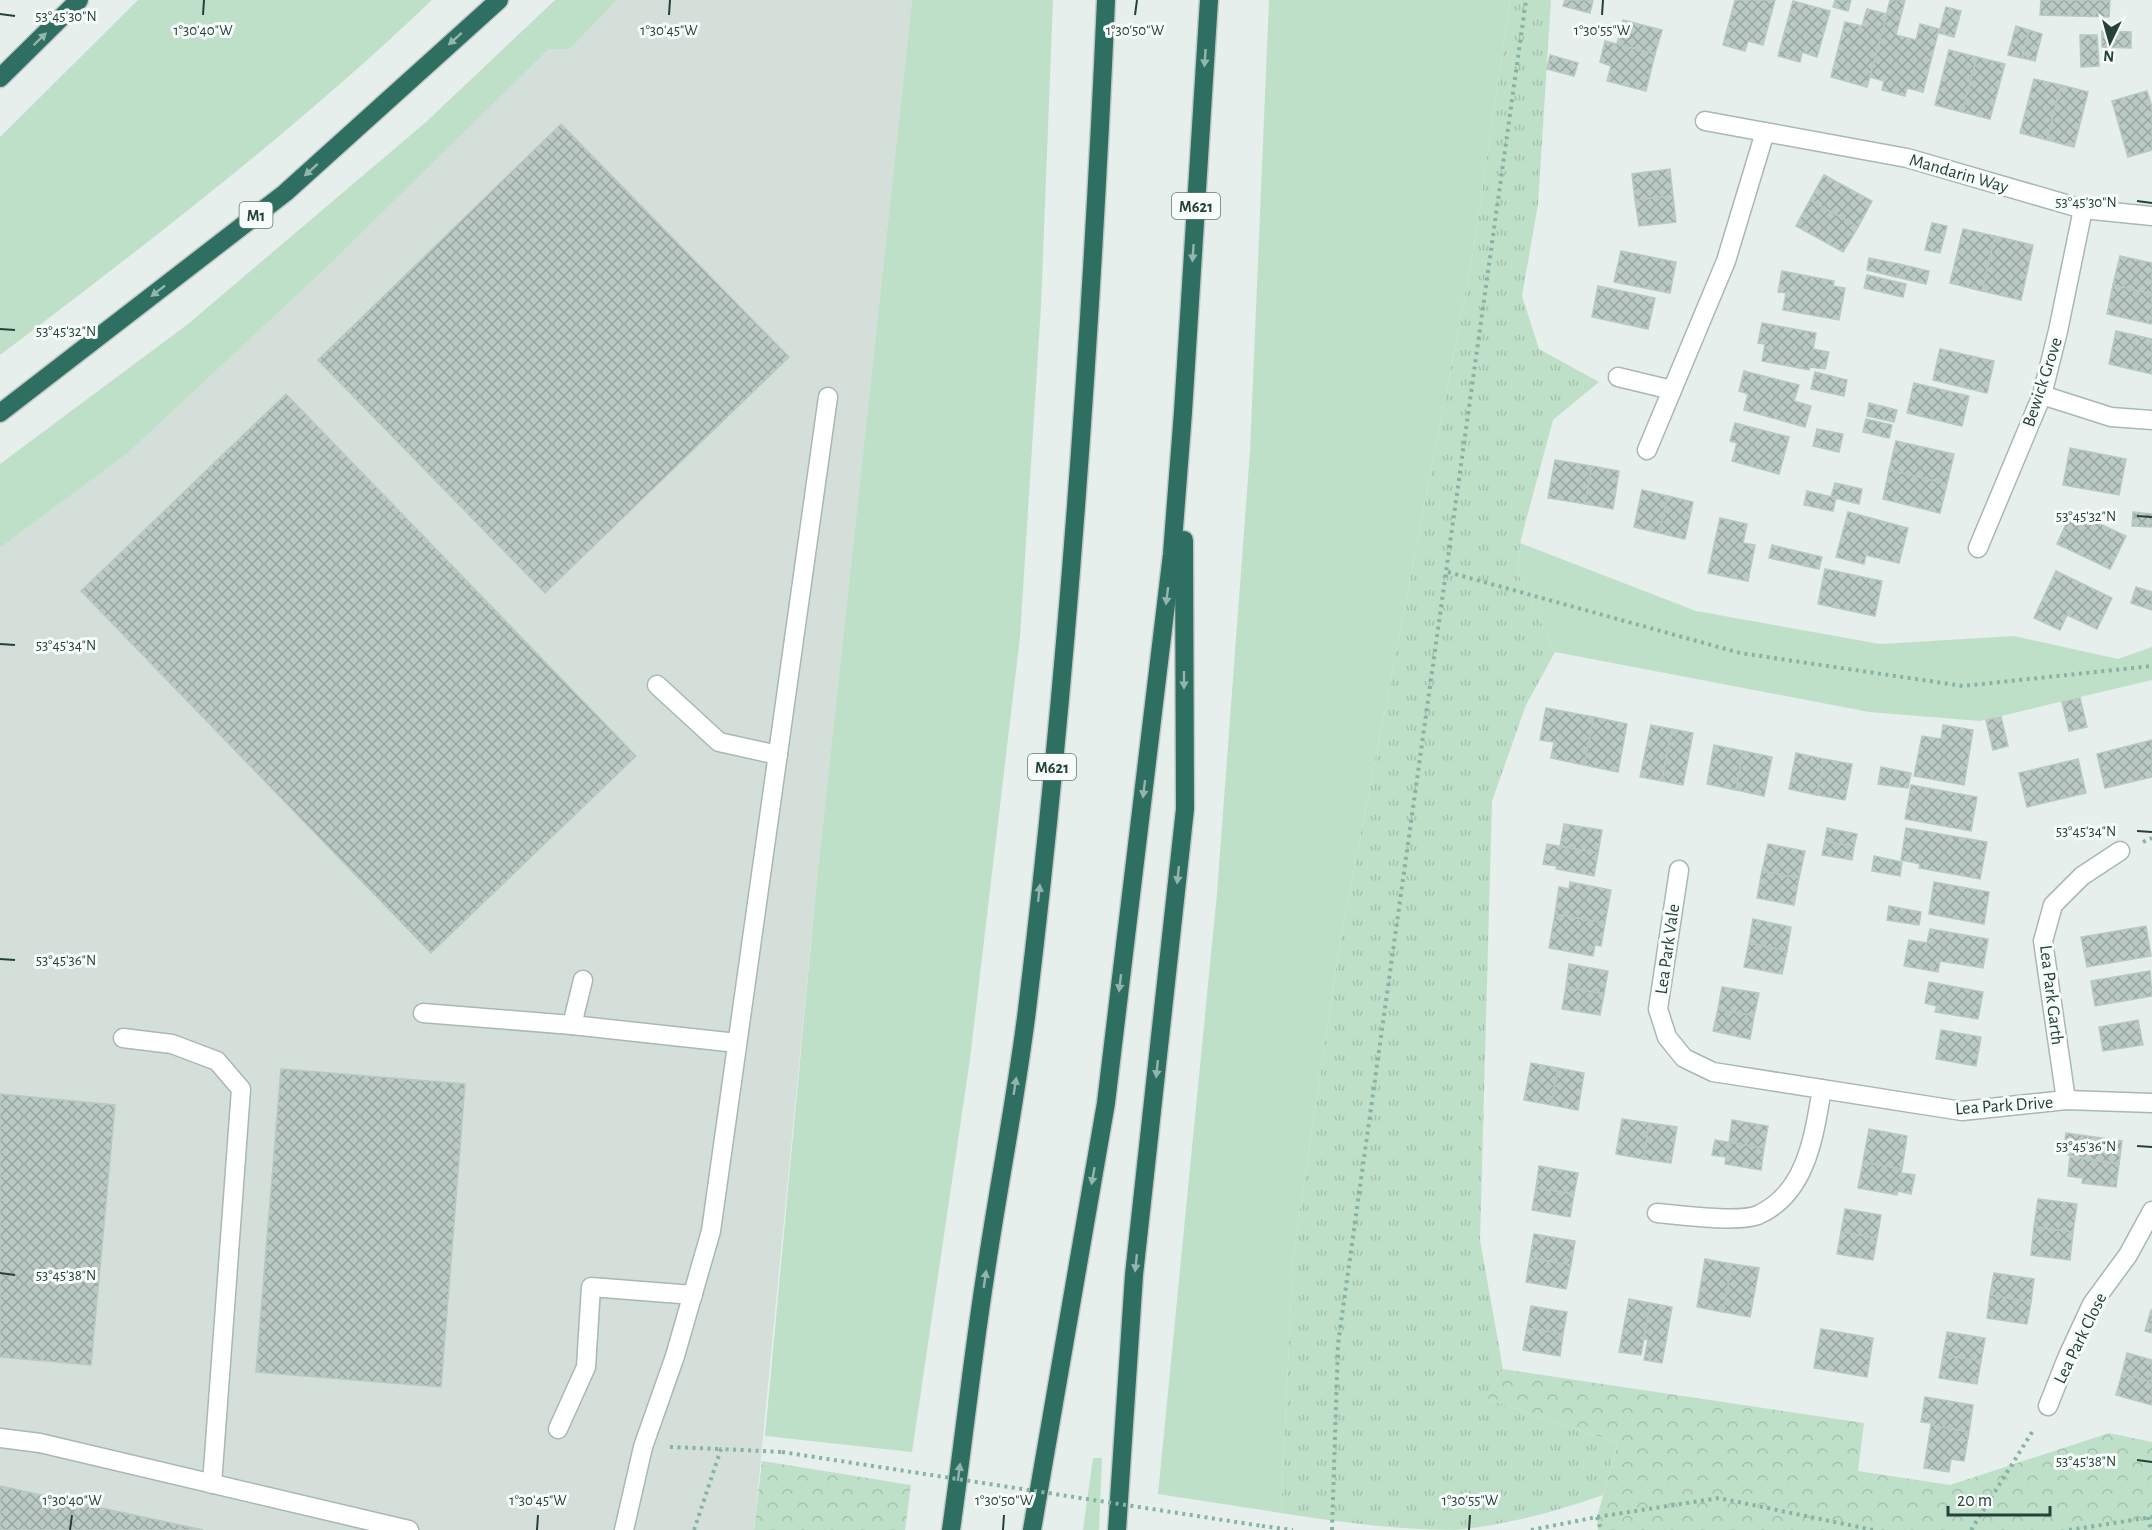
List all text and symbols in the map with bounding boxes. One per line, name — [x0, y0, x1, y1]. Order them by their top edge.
text: 53°45'30"N — [35, 9, 97, 24]
north arrow — [2080, 12, 2140, 72]
text: 1°30'40"W — [173, 23, 233, 38]
text: 1°30'45"W — [640, 23, 698, 38]
text: 1°30'50"W — [1106, 23, 1165, 38]
text: 1°30'55"W — [1574, 23, 1631, 38]
one-way arrow — [32, 32, 46, 46]
one-way arrow — [448, 32, 463, 46]
text: N — [2103, 47, 2115, 64]
one-way arrow — [1201, 49, 1210, 68]
street label: Mandarin Way — [1907, 151, 2011, 197]
one-way arrow — [303, 163, 318, 177]
road number: M621 — [1172, 193, 1220, 219]
text: 53°45'30"N — [2055, 195, 2117, 210]
road number: M1 — [240, 202, 272, 228]
one-way arrow — [1188, 244, 1198, 263]
one-way arrow — [150, 285, 166, 298]
text: 53°45'32"N — [36, 324, 96, 339]
street label: Bewick Grove — [2020, 335, 2066, 429]
text: 53°45'32"N — [2056, 509, 2116, 524]
one-way arrow — [1162, 586, 1172, 605]
text: 53°45'34"N — [36, 638, 96, 653]
one-way arrow — [1179, 671, 1189, 690]
road number: M621 — [1028, 754, 1076, 780]
one-way arrow — [1139, 780, 1148, 799]
text: 53°45'34"N — [2056, 824, 2116, 839]
one-way arrow — [1173, 865, 1182, 884]
one-way arrow — [1034, 883, 1044, 902]
street label: Lea Park Vale — [1653, 903, 1683, 996]
street label: Lea Park Garth — [2036, 944, 2066, 1046]
text: 53°45'36"N — [36, 953, 96, 968]
one-way arrow — [1115, 973, 1125, 992]
one-way arrow — [1152, 1059, 1161, 1078]
one-way arrow — [1010, 1076, 1019, 1095]
street label: Lea Park Drive — [1954, 1094, 2054, 1118]
text: 53°45'36"N — [2056, 1139, 2116, 1154]
one-way arrow — [1088, 1166, 1097, 1185]
one-way arrow — [1131, 1253, 1140, 1272]
text: 53°45'38"N — [36, 1268, 96, 1283]
one-way arrow — [980, 1269, 989, 1288]
street label: Lea Park Close — [2051, 1290, 2111, 1387]
text: 53°45'38"N — [2056, 1454, 2116, 1469]
one-way arrow — [954, 1462, 964, 1481]
scale bar — [1948, 1479, 2050, 1517]
text: 20 m — [1957, 1492, 1992, 1510]
text: 1°30'40"W — [42, 1493, 102, 1508]
text: 1°30'45"W — [509, 1493, 567, 1508]
text: 1°30'50"W — [975, 1493, 1034, 1508]
text: 1°30'55"W — [1442, 1493, 1499, 1508]

